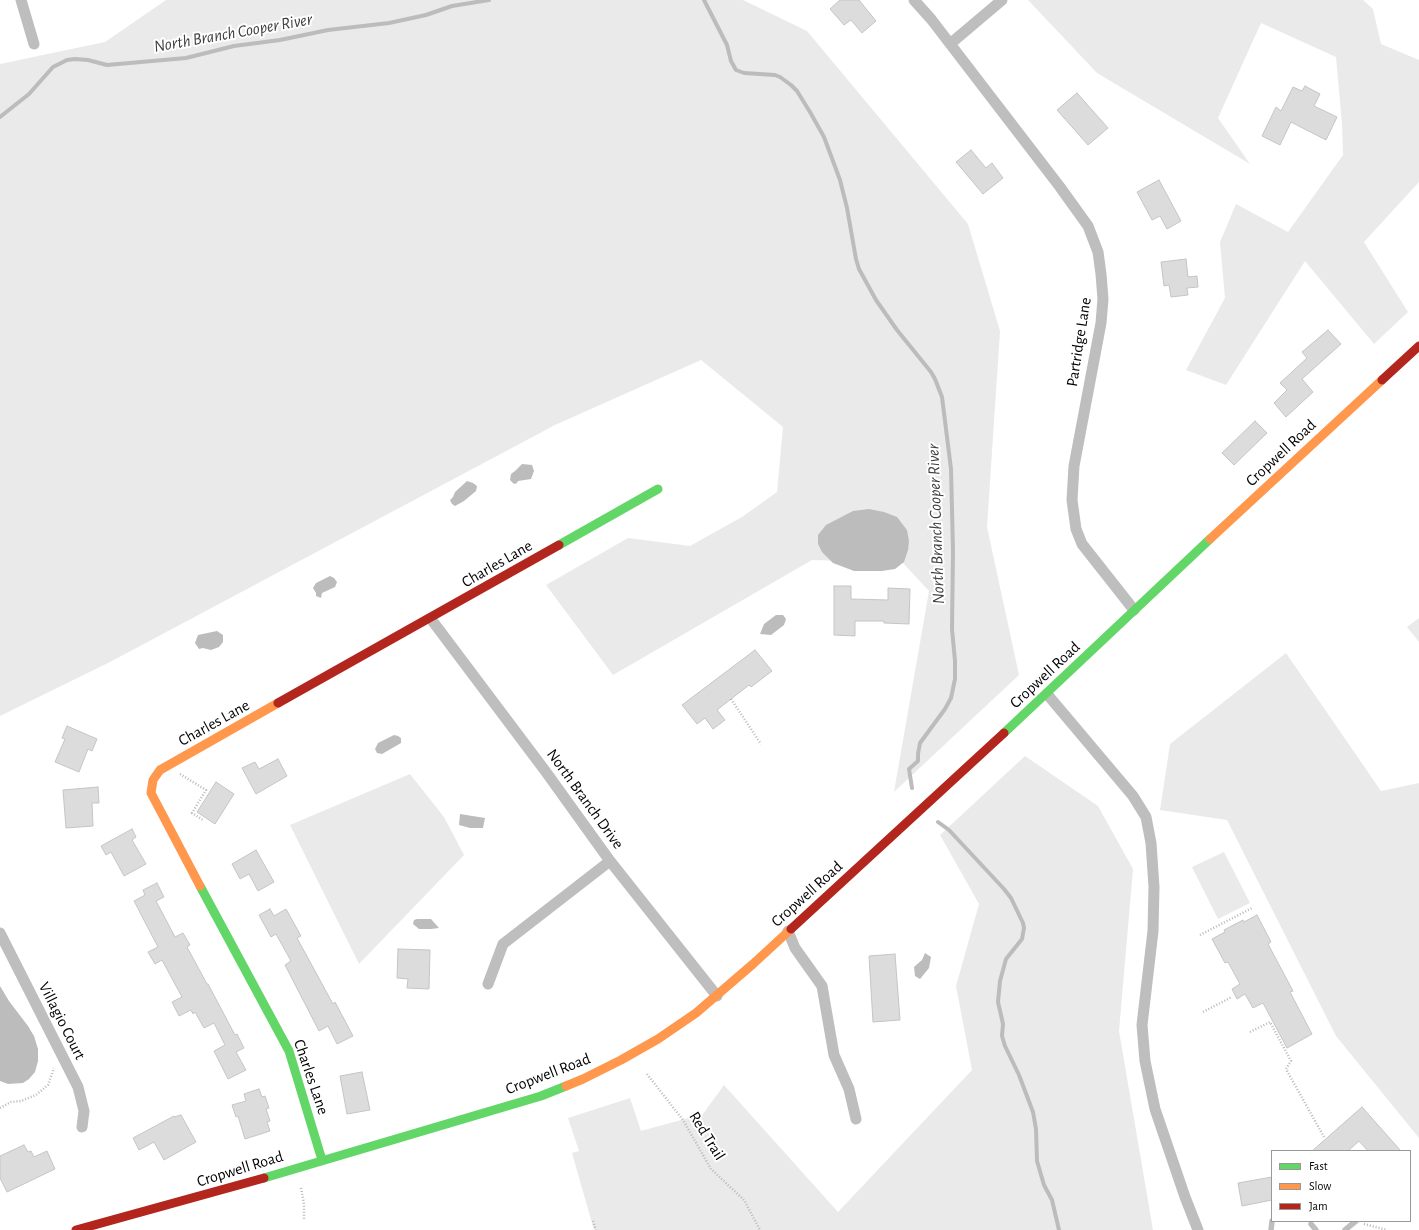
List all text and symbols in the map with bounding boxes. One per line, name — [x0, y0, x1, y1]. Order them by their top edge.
water label: North Branch Cooper River — [152, 9, 314, 57]
street label: Partridge Lane — [1062, 296, 1096, 388]
street label: Cropwell Road — [1242, 416, 1320, 490]
water label: North Branch Cooper River — [923, 444, 949, 604]
street label: Charles Lane — [458, 536, 536, 592]
street label: Cropwell Road — [1006, 638, 1084, 712]
street label: Charles Lane — [175, 696, 253, 750]
street label: North Branch Drive — [542, 745, 628, 853]
street label: Cropwell Road — [767, 857, 847, 931]
street label: Villagio Court — [34, 979, 90, 1063]
street label: Charles Lane — [289, 1037, 333, 1117]
street label: Cropwell Road — [503, 1049, 593, 1099]
street label: Red Trail — [685, 1108, 729, 1164]
street label: Cropwell Road — [195, 1147, 285, 1191]
legend — [1271, 1150, 1411, 1222]
text: Fast — [1309, 1160, 1328, 1172]
text: Slow — [1309, 1180, 1331, 1192]
text: Jam — [1309, 1200, 1328, 1212]

